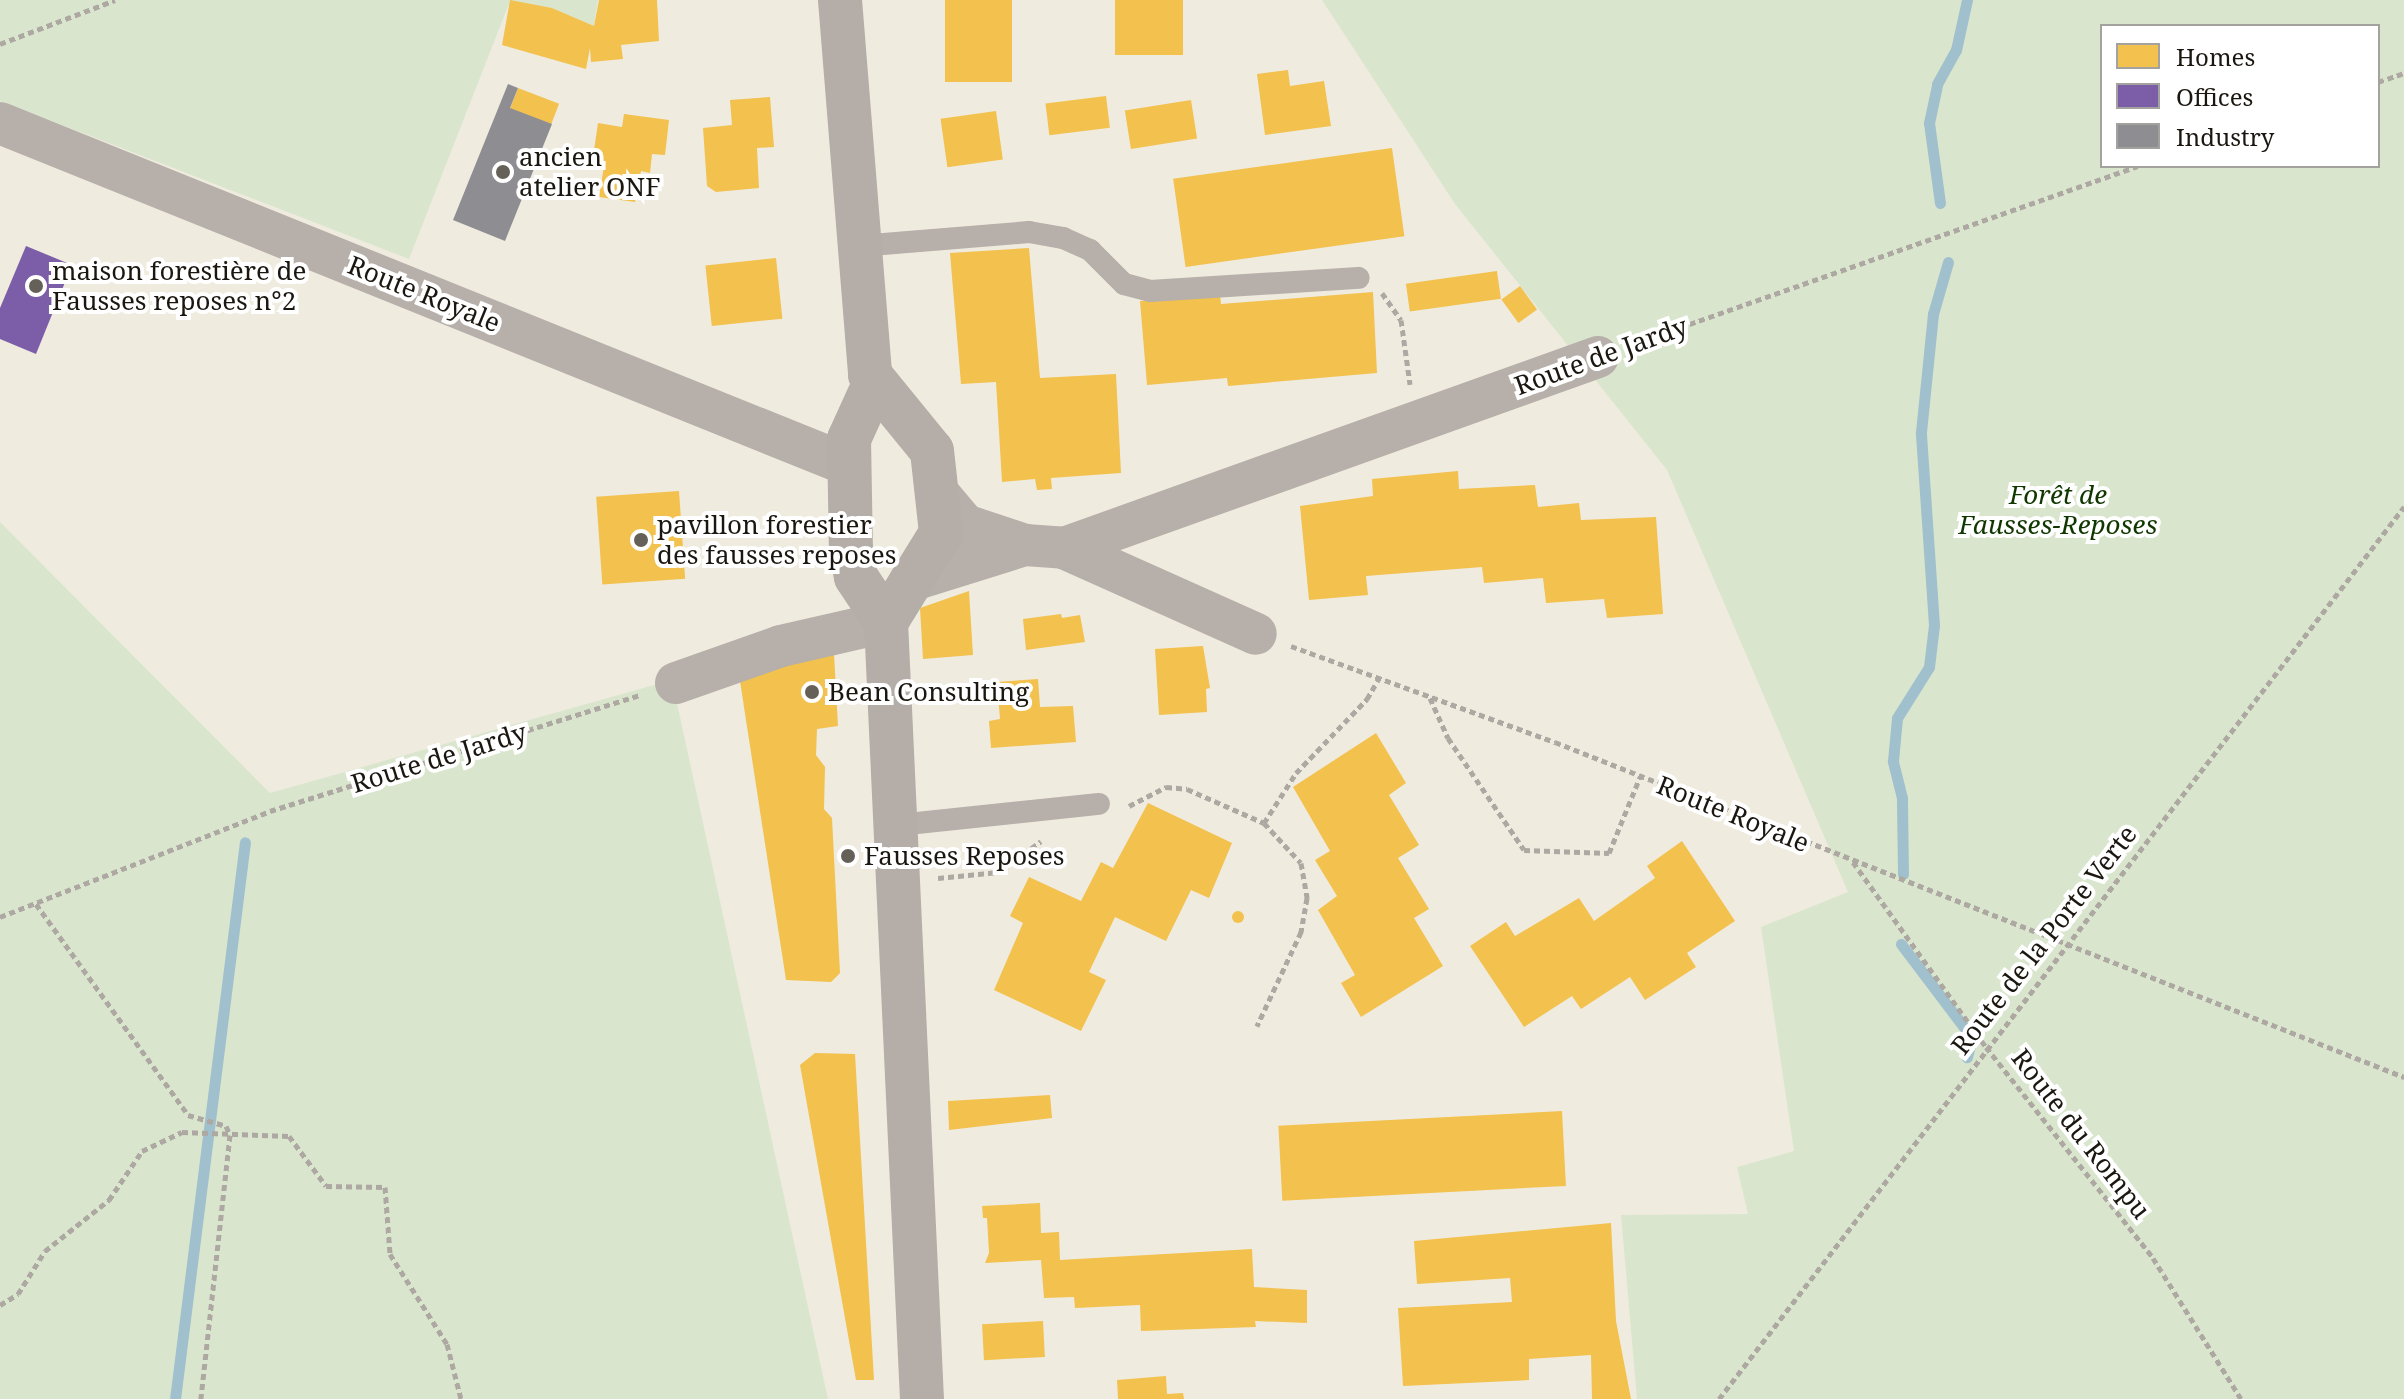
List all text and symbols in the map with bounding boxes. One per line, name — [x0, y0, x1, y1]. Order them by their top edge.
legend — [2100, 24, 2380, 168]
text: Homes — [2176, 40, 2255, 73]
text: Offices — [2176, 80, 2253, 113]
text: Industry — [2176, 120, 2274, 153]
place label: ancien atelier ONF — [519, 141, 660, 202]
marker: ancien atelier ONF — [494, 163, 512, 181]
street label: Route Royale — [343, 249, 505, 339]
place label: maison forestière de Fausses reposes n°2 — [52, 255, 306, 316]
marker: maison forestière de Fausses reposes n°2 — [27, 277, 45, 295]
street label: Route de Jardy — [1510, 310, 1692, 402]
park label: Forêt de Fausses-Reposes — [1959, 479, 2157, 540]
place label: pavillon forestier des fausses reposes — [657, 509, 896, 570]
marker: pavillon forestier des fausses reposes — [632, 531, 650, 549]
place label: Bean Consulting — [828, 676, 1029, 708]
marker: Bean Consulting — [803, 683, 821, 701]
street label: Route de Jardy — [347, 716, 531, 800]
street label: Route Royale — [1652, 769, 1814, 859]
street label: Route de la Porte Verte — [1945, 819, 2143, 1061]
place label: Fausses Reposes — [864, 840, 1065, 872]
marker: Fausses Reposes — [839, 847, 857, 865]
street label: Route du Rompu — [2005, 1043, 2157, 1225]

